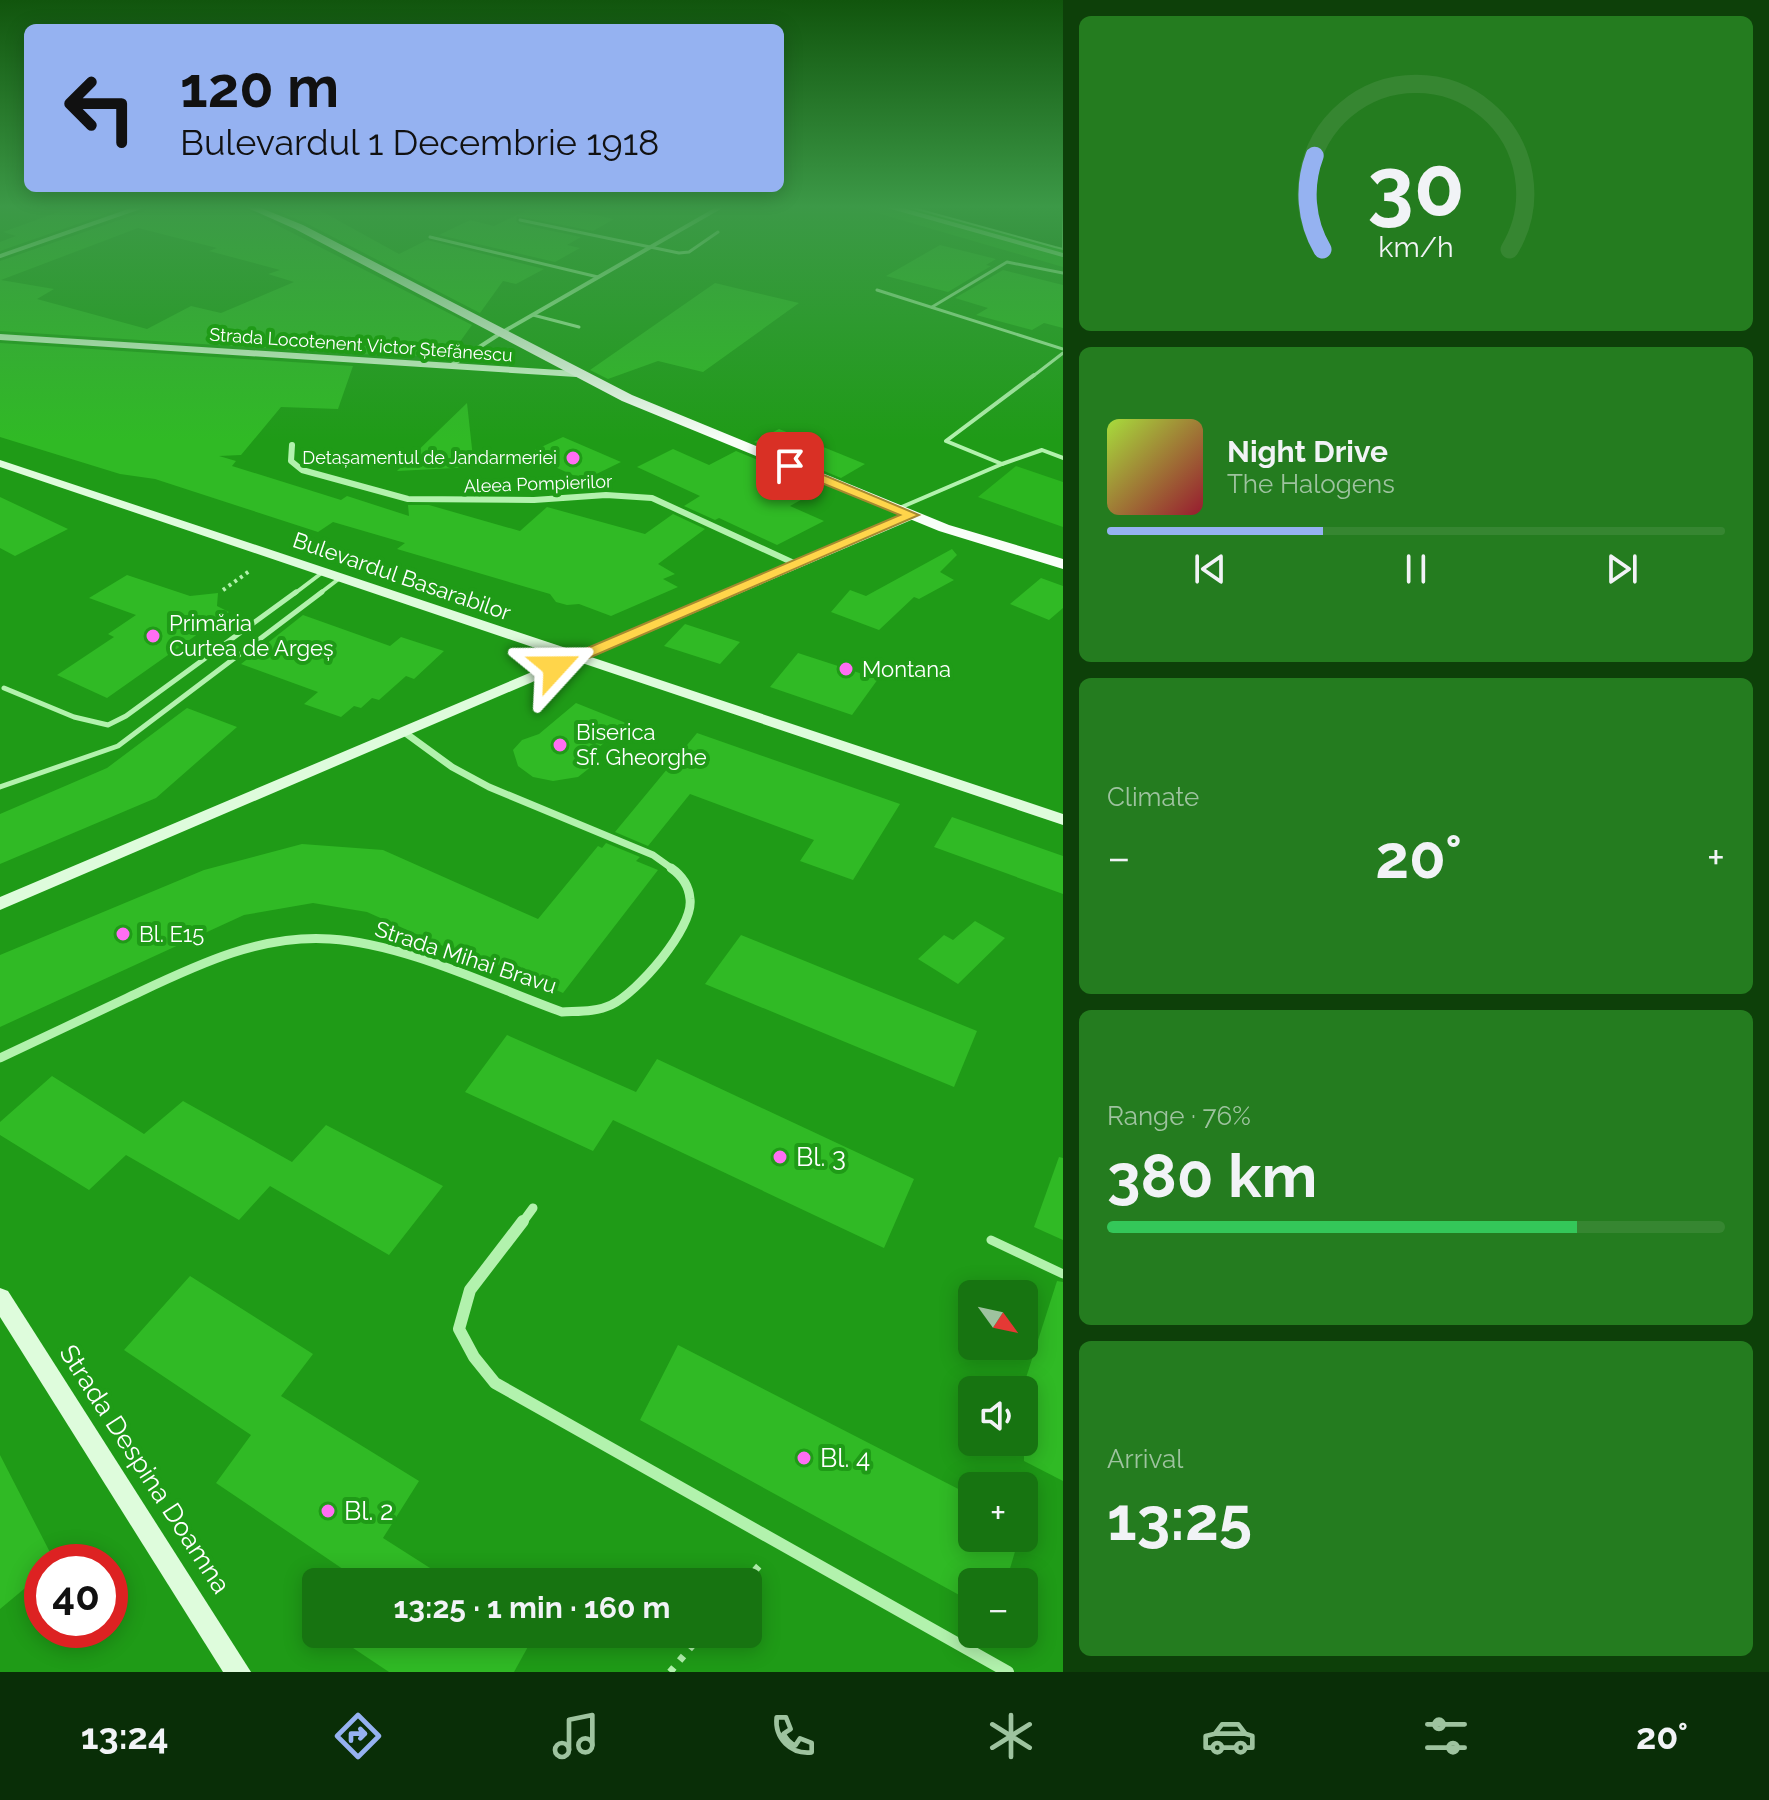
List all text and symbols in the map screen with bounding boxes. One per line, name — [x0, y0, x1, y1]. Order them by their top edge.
text: 120 m — [180, 54, 339, 120]
icon: left — [48, 56, 152, 160]
text: Bulevardul 1 Decembrie 1918 — [180, 121, 659, 163]
text: 30 — [1367, 137, 1465, 234]
text: km/h — [1378, 230, 1454, 264]
street label: Strada Locotenent Victor Ștefănescu — [209, 323, 513, 366]
pin — [756, 432, 824, 500]
text: Night Drive — [1227, 434, 1388, 469]
icon: arrive — [768, 444, 812, 488]
place label: Detașamentul de Jandarmeriei — [302, 447, 557, 468]
marker: Detașamentul de Jandarmeriei — [564, 449, 582, 467]
text: The Halogens — [1227, 469, 1395, 499]
street label: Aleea Pompierilor — [463, 470, 613, 497]
street label: Bulevardul Basarabilor — [290, 526, 515, 626]
icon: previous — [1188, 547, 1232, 591]
icon: pause — [1394, 547, 1438, 591]
icon: next — [1600, 547, 1644, 591]
place label: Primăria Curtea de Argeș — [169, 610, 334, 661]
position arrow — [513, 625, 597, 709]
marker: Primăria Curtea de Argeș — [144, 627, 162, 645]
place label: Montana — [862, 656, 951, 682]
marker: Montana — [837, 660, 855, 678]
place label: Biserica Sf. Gheorghe — [576, 719, 707, 770]
marker: Biserica Sf. Gheorghe — [551, 736, 569, 754]
text: Climate — [1107, 782, 1199, 812]
text: 20° — [1375, 822, 1462, 892]
text: − — [1107, 832, 1131, 883]
text: + — [1707, 832, 1725, 883]
street label: Strada Mihai Bravu — [372, 915, 560, 999]
place label: Bl. E15 — [139, 921, 204, 947]
marker: Bl. E15 — [114, 925, 132, 943]
text: Range · 76% — [1107, 1101, 1251, 1131]
text: 380 km — [1107, 1141, 1317, 1211]
place label: Bl. 3 — [796, 1142, 846, 1172]
marker: Bl. 3 — [771, 1148, 789, 1166]
north arrow — [958, 1280, 1038, 1360]
map controls — [958, 1280, 1038, 1648]
street label: Strada Despina Doamna — [53, 1339, 237, 1599]
button: sound — [958, 1376, 1038, 1456]
place label: Bl. 4 — [820, 1443, 870, 1473]
text: Arrival — [1107, 1444, 1183, 1474]
marker: Bl. 4 — [795, 1449, 813, 1467]
button: + — [958, 1472, 1038, 1552]
text: 13:25 — [1107, 1484, 1252, 1554]
place label: Bl. 2 — [344, 1496, 393, 1526]
marker: Bl. 2 — [319, 1502, 337, 1520]
speed limit sign: 40 — [24, 1544, 128, 1648]
button: − — [958, 1568, 1038, 1648]
text: 13:25 · 1 min · 160 m — [393, 1590, 671, 1625]
icon: directions — [330, 1708, 386, 1764]
icon: music — [548, 1708, 604, 1764]
icon: phone — [765, 1708, 821, 1764]
icon: climate — [983, 1708, 1039, 1764]
icon: car — [1201, 1708, 1257, 1764]
icon: filters — [1418, 1708, 1474, 1764]
text: 13:24 — [81, 1715, 168, 1757]
text: 20° — [1636, 1715, 1688, 1757]

